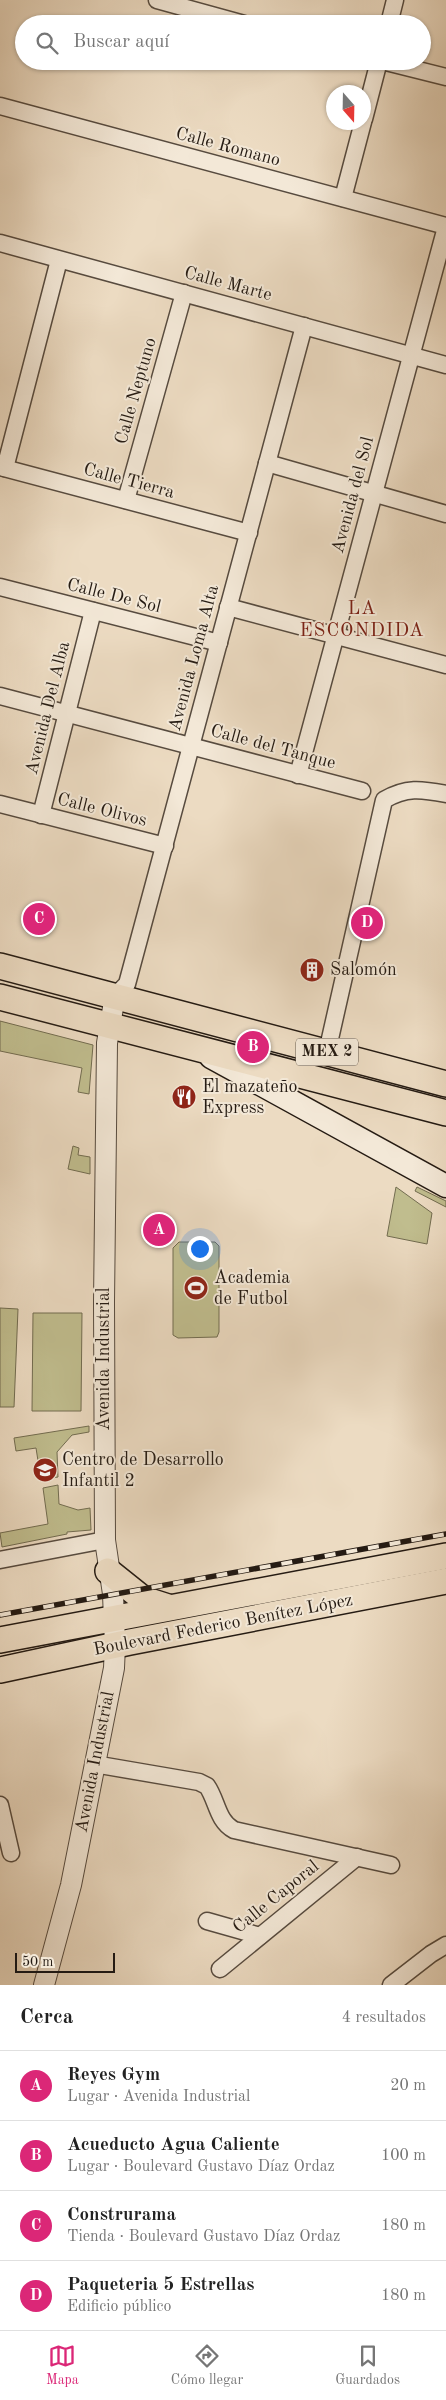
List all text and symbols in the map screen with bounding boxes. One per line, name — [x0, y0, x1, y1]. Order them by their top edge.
search box — [15, 15, 431, 70]
icon: search — [33, 29, 61, 57]
text: Buscar aquí — [73, 33, 169, 52]
north arrow — [326, 85, 371, 130]
street label: Calle Romano — [174, 124, 282, 170]
street label: Calle Marte — [182, 264, 274, 304]
street label: Calle Neptuno — [112, 336, 160, 446]
street label: Avenida del Sol — [329, 435, 377, 555]
street label: Calle Tierra — [81, 460, 177, 502]
street label: Calle De Sol — [65, 576, 163, 616]
street label: Avenida Loma Alta — [166, 583, 222, 733]
district label: LA ESCONDIDA — [300, 600, 424, 641]
street label: Avenida Del Alba — [23, 640, 73, 776]
street label: Calle del Tanque — [208, 722, 338, 772]
street label: Calle Olivos — [55, 790, 149, 830]
pin: C — [23, 900, 55, 938]
pin: D — [351, 904, 383, 942]
building icon: Salomón — [299, 957, 325, 983]
place label: Salomón — [330, 961, 397, 979]
pin: B — [237, 1028, 269, 1066]
road number: MEX 2 — [296, 1038, 358, 1066]
place label: El mazateño Express — [202, 1078, 298, 1117]
restaurant icon: El mazateño Express — [171, 1084, 197, 1110]
pin: A — [143, 1211, 175, 1249]
your location — [187, 1236, 213, 1262]
place label: Academia de Futbol — [214, 1269, 290, 1308]
sports icon: Academia de Futbol — [183, 1275, 209, 1301]
street label: Avenida Industrial — [95, 1287, 113, 1431]
place label: Centro de Desarrollo Infantil 2 — [62, 1451, 224, 1490]
school or university icon: Centro de Desarrollo Infantil 2 — [32, 1457, 58, 1483]
street label: Boulevard Federico Benítez López — [92, 1591, 354, 1659]
street label: Avenida Industrial — [72, 1690, 118, 1834]
street label: Calle Caporal — [230, 1857, 322, 1937]
scale bar — [15, 1950, 115, 1973]
text: 50 m — [22, 1955, 53, 1969]
text: Cerca — [20, 2007, 73, 2028]
text: 4 resultados — [342, 2010, 426, 2026]
text: Reyes Gym — [67, 2066, 160, 2085]
text: A — [30, 2078, 42, 2094]
text: 20 m — [390, 2078, 426, 2094]
text: Lugar · Avenida Industrial — [67, 2089, 250, 2105]
text: Acueducto Agua Caliente — [67, 2136, 280, 2155]
text: B — [30, 2148, 42, 2164]
text: 100 m — [381, 2148, 426, 2164]
text: Lugar · Boulevard Gustavo Díaz Ordaz — [67, 2159, 335, 2175]
text: Construrama — [67, 2206, 176, 2225]
text: C — [31, 2218, 41, 2234]
text: 180 m — [381, 2218, 426, 2234]
text: Tienda · Boulevard Gustavo Díaz Ordaz — [67, 2229, 340, 2245]
text: Paqueteria 5 Estrellas — [67, 2276, 255, 2295]
text: D — [30, 2288, 42, 2304]
text: 180 m — [381, 2288, 426, 2304]
text: Edificio público — [67, 2299, 171, 2315]
tab: Mapa — [46, 2342, 79, 2389]
tab: Cómo llegar — [171, 2342, 243, 2389]
tab: Guardados — [335, 2342, 400, 2389]

